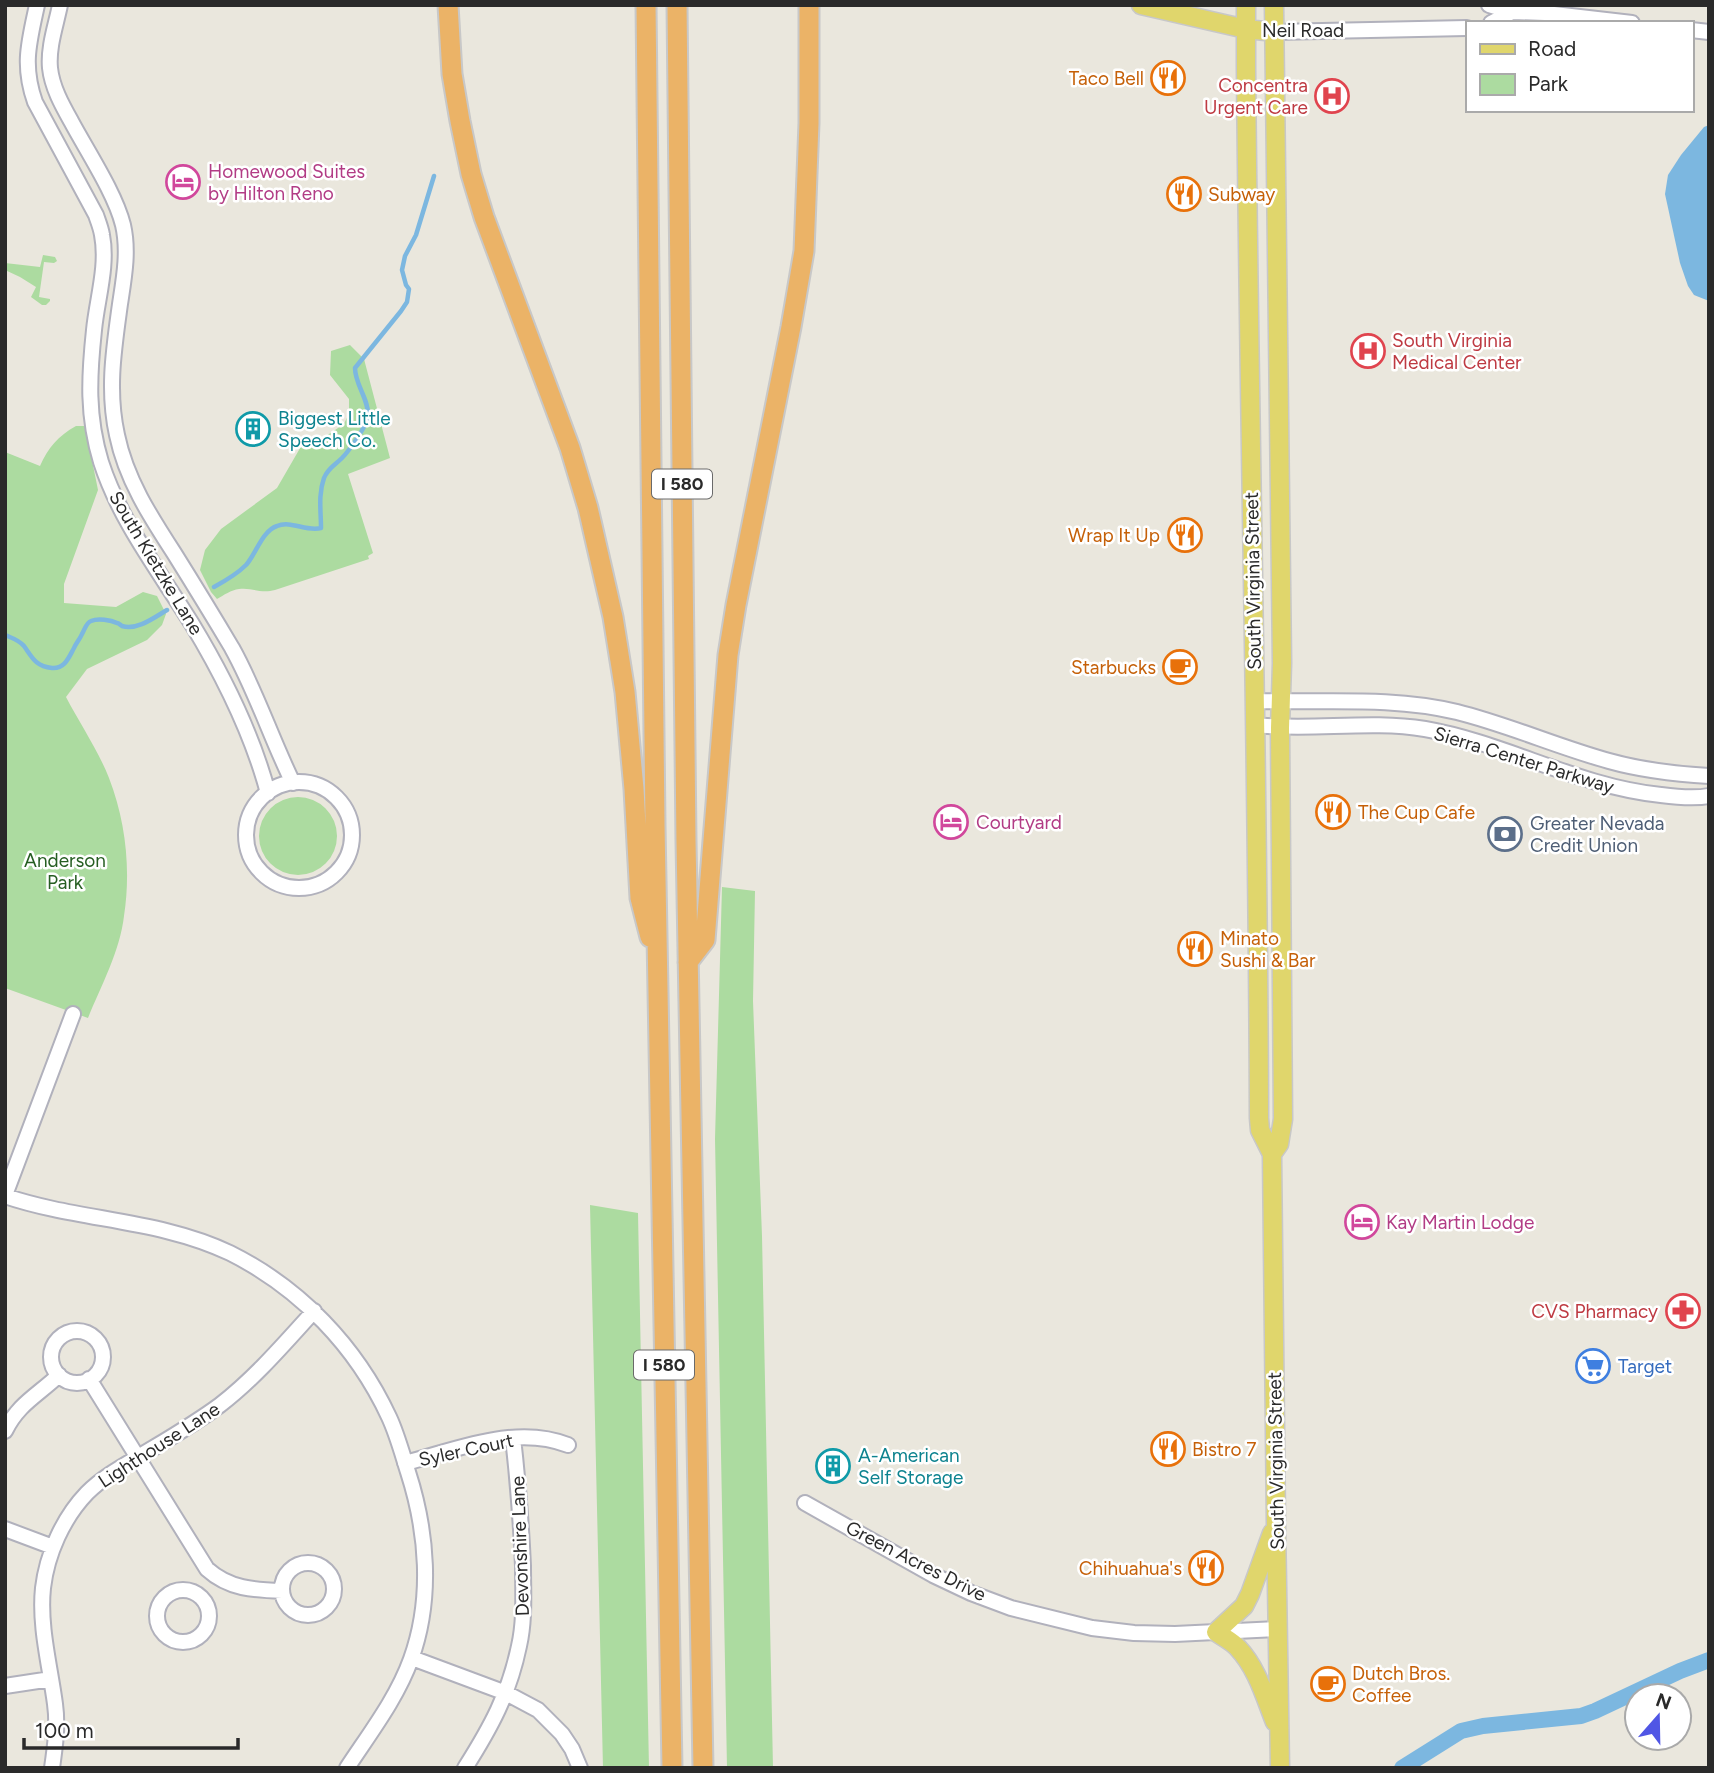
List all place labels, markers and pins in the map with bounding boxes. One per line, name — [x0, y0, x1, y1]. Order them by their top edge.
restaurant icon: Taco Bell — [1149, 59, 1187, 97]
place label: Taco Bell — [1069, 67, 1144, 90]
place label: Concentra Urgent Care — [1204, 74, 1308, 119]
hospital icon: Concentra Urgent Care — [1313, 77, 1351, 115]
place label: Homewood Suites by Hilton Reno — [208, 160, 365, 205]
hotel icon: Homewood Suites by Hilton Reno — [164, 163, 202, 201]
restaurant icon: Subway — [1165, 175, 1203, 213]
place label: Subway — [1208, 183, 1275, 206]
place label: South Virginia Medical Center — [1392, 329, 1522, 374]
hospital icon: South Virginia Medical Center — [1349, 332, 1387, 370]
place label: Biggest Little Speech Co. — [278, 407, 391, 452]
building icon: Biggest Little Speech Co. — [234, 410, 272, 448]
restaurant icon: Wrap It Up — [1166, 516, 1204, 554]
place label: Wrap It Up — [1068, 524, 1160, 547]
cafe icon: Starbucks — [1161, 648, 1199, 686]
place label: Starbucks — [1071, 656, 1156, 679]
restaurant icon: The Cup Cafe — [1314, 793, 1352, 831]
place label: The Cup Cafe — [1358, 801, 1475, 824]
hotel icon: Courtyard — [932, 803, 970, 841]
place label: Courtyard — [976, 811, 1062, 834]
place label: Greater Nevada Credit Union — [1530, 812, 1665, 857]
bank icon: Greater Nevada Credit Union — [1486, 815, 1524, 853]
place label: Minato Sushi & Bar — [1220, 927, 1316, 972]
restaurant icon: Minato Sushi & Bar — [1176, 930, 1214, 968]
hotel icon: Kay Martin Lodge — [1343, 1203, 1381, 1241]
place label: Kay Martin Lodge — [1386, 1211, 1534, 1234]
pharmacy icon: CVS Pharmacy — [1664, 1292, 1702, 1330]
place label: CVS Pharmacy — [1531, 1300, 1658, 1323]
supermarket icon: Target — [1574, 1347, 1612, 1385]
place label: Target — [1618, 1355, 1672, 1378]
restaurant icon: Bistro 7 — [1149, 1430, 1187, 1468]
place label: Bistro 7 — [1192, 1438, 1256, 1461]
place label: A-American Self Storage — [858, 1444, 963, 1489]
building icon: A-American Self Storage — [814, 1447, 852, 1485]
restaurant icon: Chihuahua's — [1187, 1549, 1225, 1587]
place label: Chihuahua's — [1079, 1557, 1182, 1580]
place label: Dutch Bros. Coffee — [1352, 1662, 1450, 1707]
cafe icon: Dutch Bros. Coffee — [1309, 1665, 1347, 1703]

